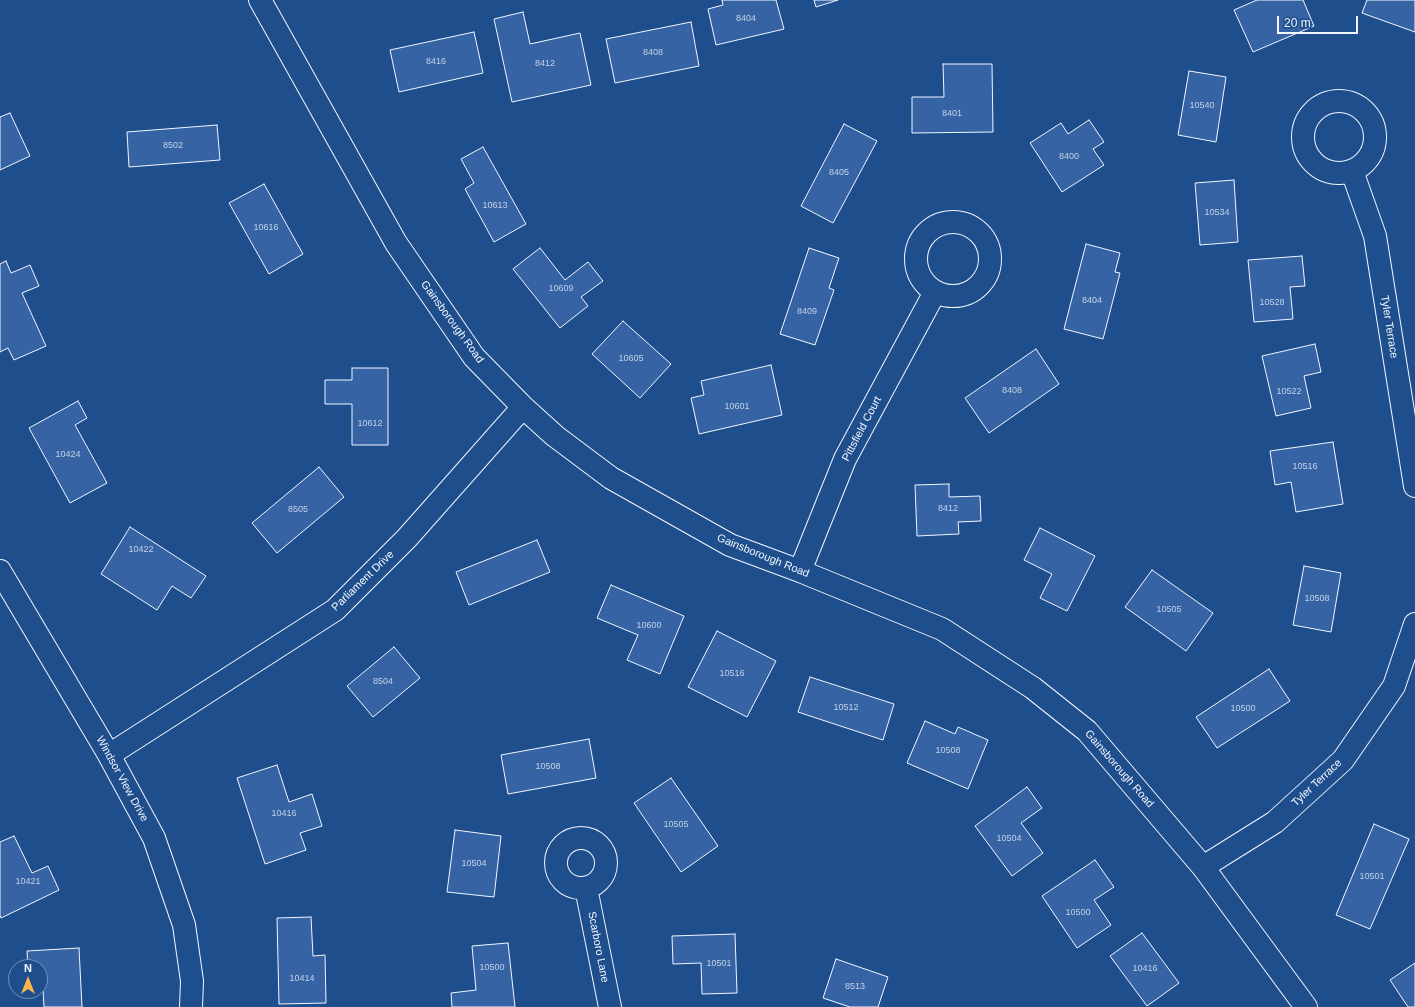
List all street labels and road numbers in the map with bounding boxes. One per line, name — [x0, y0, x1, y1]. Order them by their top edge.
street label: Gainsborough Road — [418, 278, 486, 366]
street label: Tyler Terrace — [1378, 295, 1400, 359]
street label: Pittsfield Court — [839, 394, 885, 464]
street label: Gainsborough Road — [715, 531, 811, 581]
street label: Parliament Drive — [329, 548, 397, 614]
street label: Gainsborough Road — [1082, 728, 1156, 810]
street label: Windsor View Drive — [93, 734, 151, 824]
street label: Tyler Terrace — [1289, 756, 1345, 810]
street label: Scarboro Lane — [585, 910, 611, 984]

